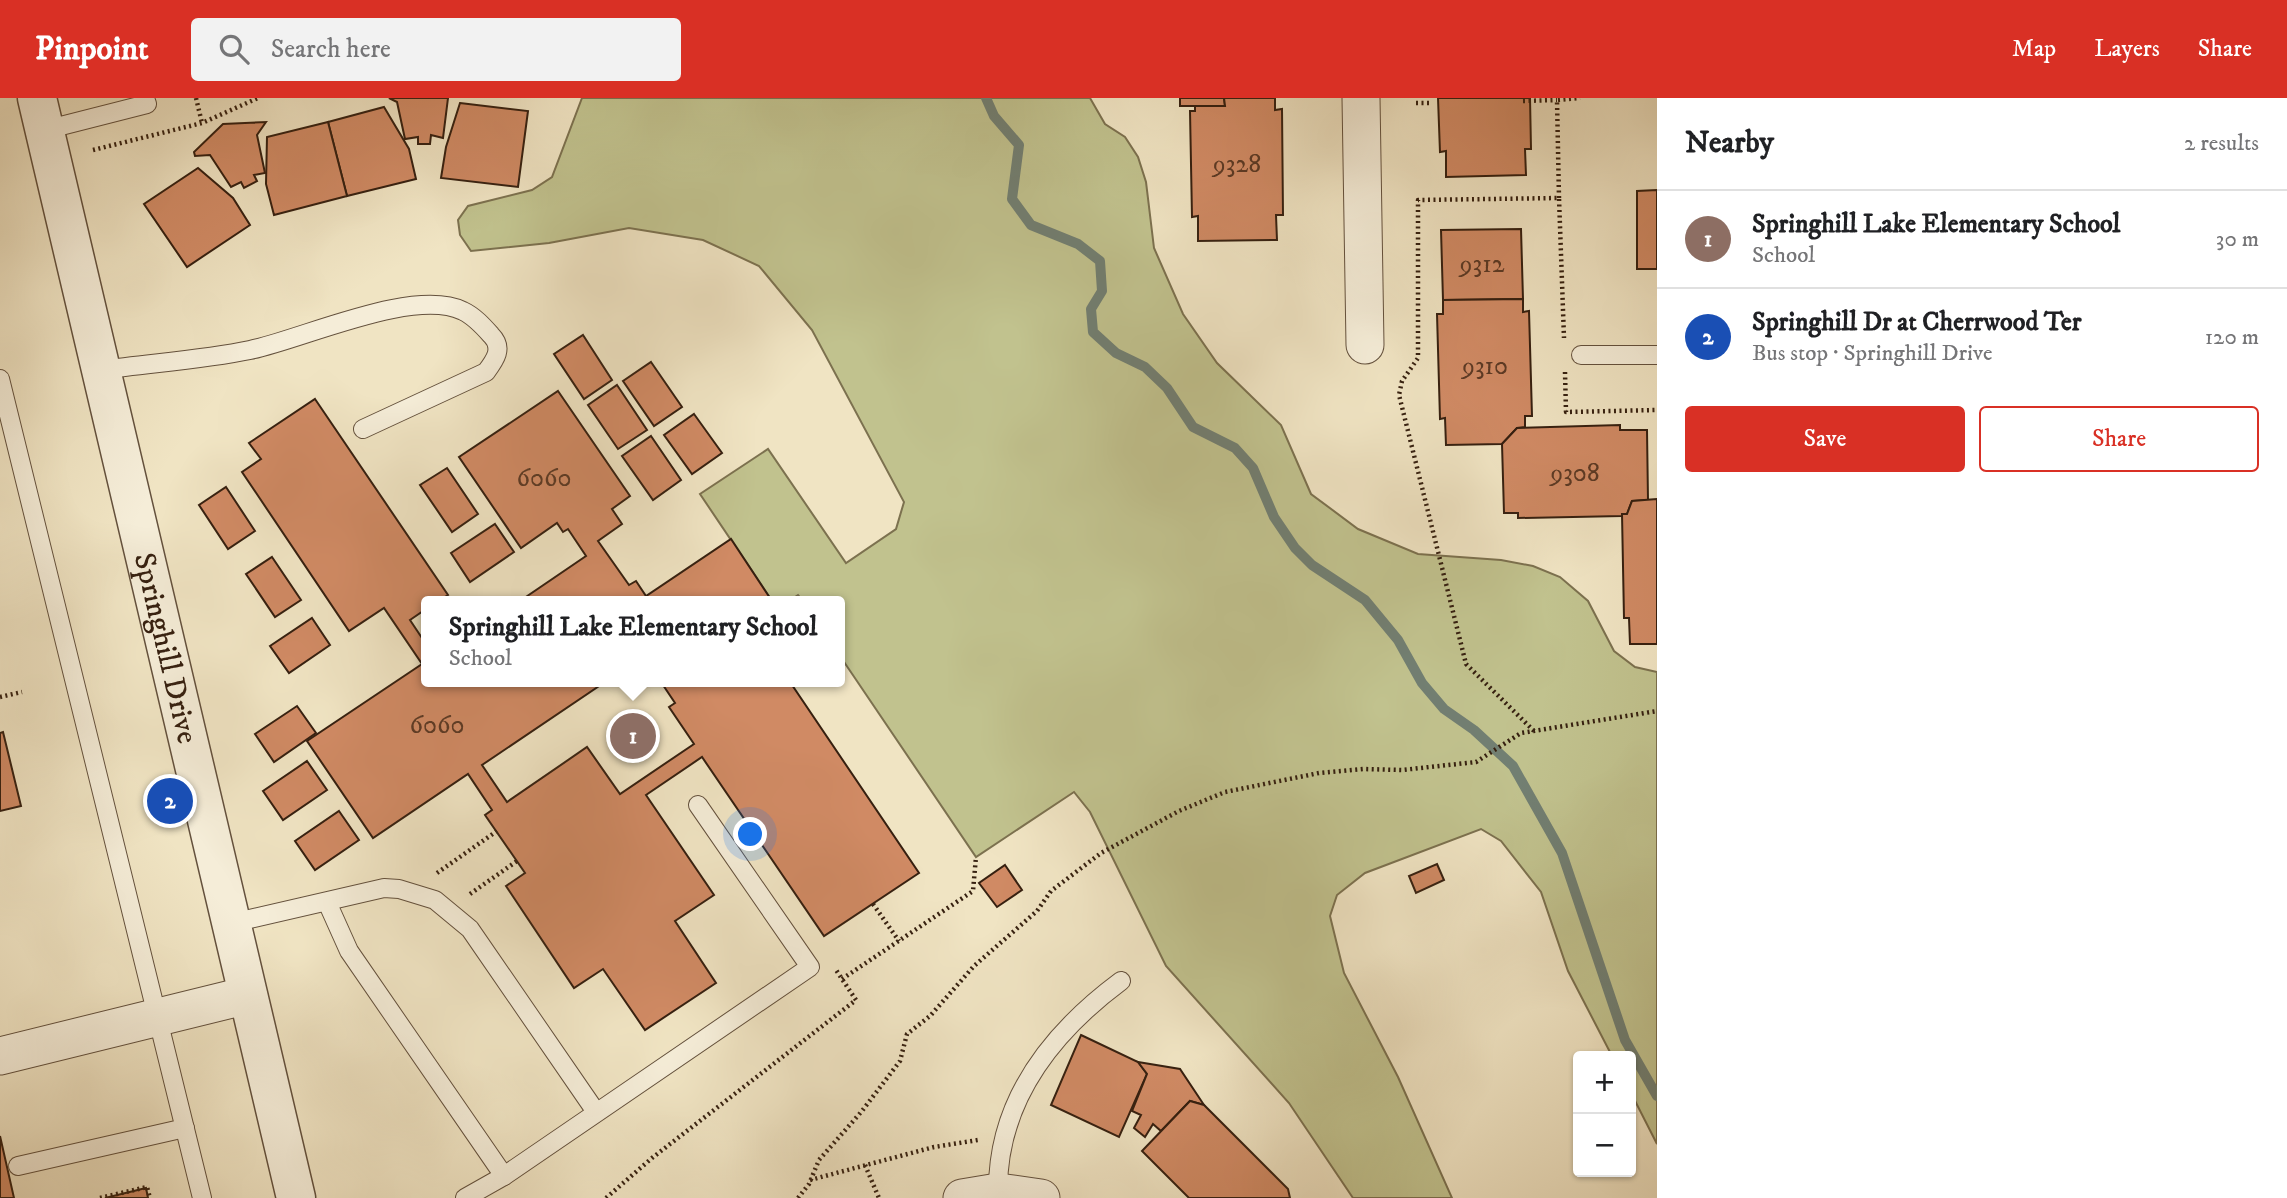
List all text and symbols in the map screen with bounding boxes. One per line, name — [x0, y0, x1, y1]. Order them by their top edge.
search box — [191, 18, 681, 81]
text: Pinpoint — [35, 29, 149, 70]
icon: search — [215, 30, 253, 68]
text: Search here — [271, 33, 391, 66]
text: Map — [2012, 34, 2056, 64]
text: Layers — [2094, 34, 2160, 64]
text: Share — [2198, 34, 2252, 64]
text: Nearby — [1685, 125, 1774, 162]
text: 2 results — [2184, 129, 2259, 158]
house number: 9328 — [1211, 148, 1261, 181]
text: Springhill Lake Elementary School — [1752, 208, 2120, 241]
text: 1 — [1704, 225, 1712, 254]
text: 30 m — [2216, 225, 2259, 254]
text: School — [1752, 241, 1815, 270]
house number: 9312 — [1458, 248, 1505, 281]
text: Springhill Dr at Cherrwood Ter — [1752, 306, 2081, 339]
text: 2 — [1702, 323, 1714, 352]
text: 120 m — [2205, 323, 2259, 352]
text: Bus stop · Springhill Drive — [1752, 339, 1993, 368]
house number: 9310 — [1460, 350, 1508, 383]
button: Save — [1685, 406, 1965, 472]
button: Share — [1979, 406, 2259, 472]
house number: 9308 — [1548, 457, 1600, 490]
house number: 6060 — [516, 462, 572, 495]
street label: Springhill Drive — [125, 549, 205, 747]
popup — [421, 596, 845, 687]
text: Springhill Lake Elementary School — [449, 611, 817, 644]
text: School — [449, 644, 512, 673]
house number: 6060 — [409, 709, 465, 742]
pin: 1 — [610, 710, 656, 762]
pin: 2 — [147, 775, 193, 827]
your location — [733, 817, 767, 851]
map controls — [1573, 1051, 1636, 1177]
button: + — [1573, 1051, 1636, 1114]
button: − — [1573, 1114, 1636, 1177]

